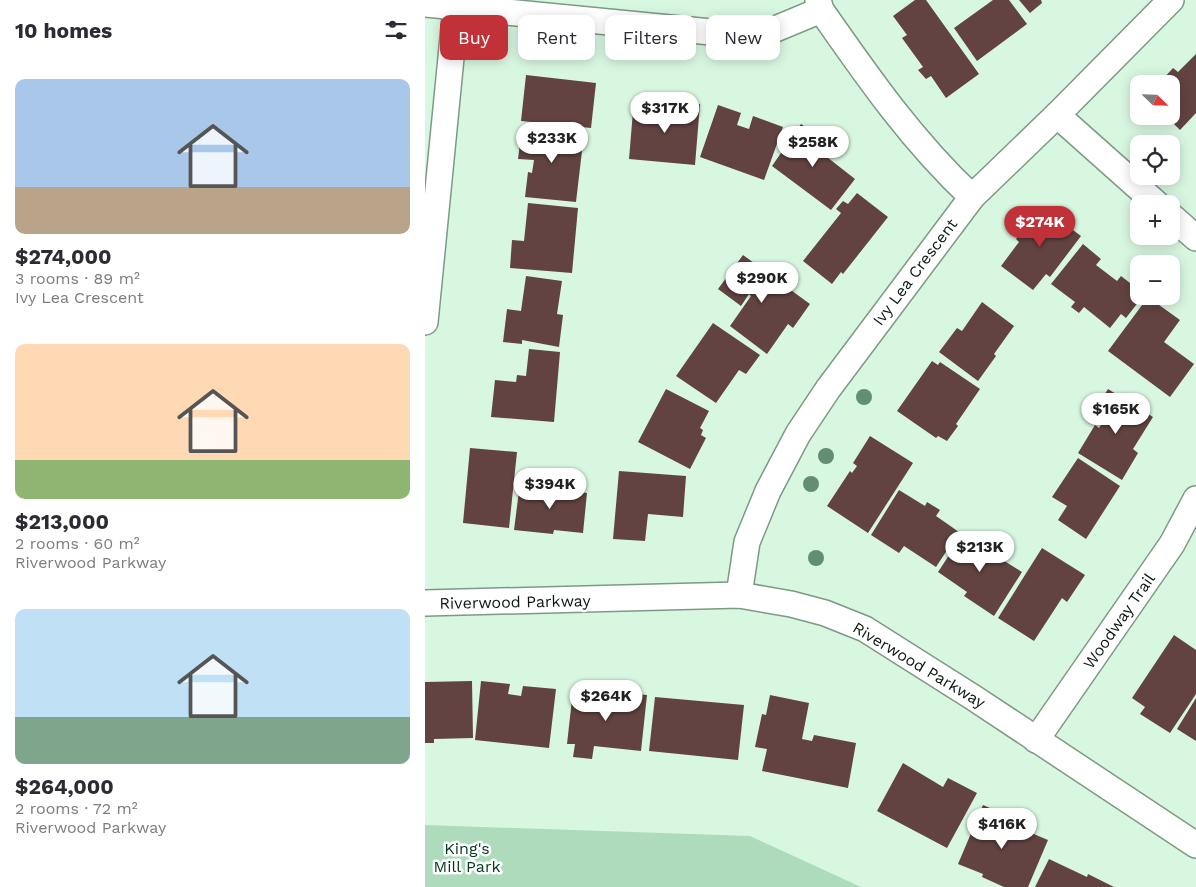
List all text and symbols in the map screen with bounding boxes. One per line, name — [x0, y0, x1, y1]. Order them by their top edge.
chip: Buy — [440, 15, 508, 60]
chip: Rent — [518, 15, 595, 60]
chip: Filters — [605, 15, 696, 60]
chip: New — [706, 15, 780, 60]
icon: filters — [382, 16, 410, 44]
text: 10 homes — [15, 18, 112, 43]
north arrow — [1130, 75, 1180, 125]
map controls — [1130, 75, 1180, 305]
pin: $317K — [630, 92, 700, 134]
text: $317K — [641, 98, 689, 117]
icon: home — [168, 111, 258, 201]
pin: $233K — [517, 121, 587, 164]
pin: $258K — [778, 126, 848, 168]
text: $233K — [527, 128, 577, 147]
text: $258K — [788, 132, 838, 151]
button: locate — [1130, 135, 1180, 185]
button: + — [1130, 195, 1180, 245]
pin: $274K — [1005, 206, 1075, 248]
text: $274K — [1015, 212, 1065, 231]
street label: Ivy Lea Crescent — [869, 215, 961, 329]
text: $274,000 — [15, 244, 112, 269]
button: − — [1130, 255, 1180, 305]
pin: $290K — [727, 262, 797, 304]
text: $290K — [736, 268, 788, 287]
text: 3 rooms · 89 m² — [15, 269, 140, 288]
text: Ivy Lea Crescent — [15, 288, 144, 307]
icon: home — [168, 376, 258, 466]
pin: $165K — [1081, 392, 1151, 435]
text: $165K — [1092, 399, 1140, 418]
pin: $394K — [515, 468, 585, 510]
text: $394K — [524, 474, 576, 493]
text: $213,000 — [15, 509, 109, 534]
pin: $213K — [945, 530, 1015, 573]
text: 2 rooms · 60 m² — [15, 534, 140, 553]
text: $213K — [956, 537, 1004, 556]
text: Riverwood Parkway — [15, 553, 166, 572]
street label: Woodway Trail — [1079, 570, 1159, 672]
street label: Riverwood Parkway — [439, 591, 591, 613]
street label: Riverwood Parkway — [849, 618, 989, 712]
icon: home — [168, 641, 258, 731]
pin: $264K — [571, 680, 641, 722]
text: $264K — [580, 686, 632, 705]
text: $264,000 — [15, 774, 114, 799]
text: 2 rooms · 72 m² — [15, 799, 138, 818]
pin: $416K — [967, 808, 1037, 850]
text: $416K — [978, 814, 1026, 833]
text: Riverwood Parkway — [15, 818, 166, 837]
park label: King's Mill Park — [433, 839, 501, 876]

